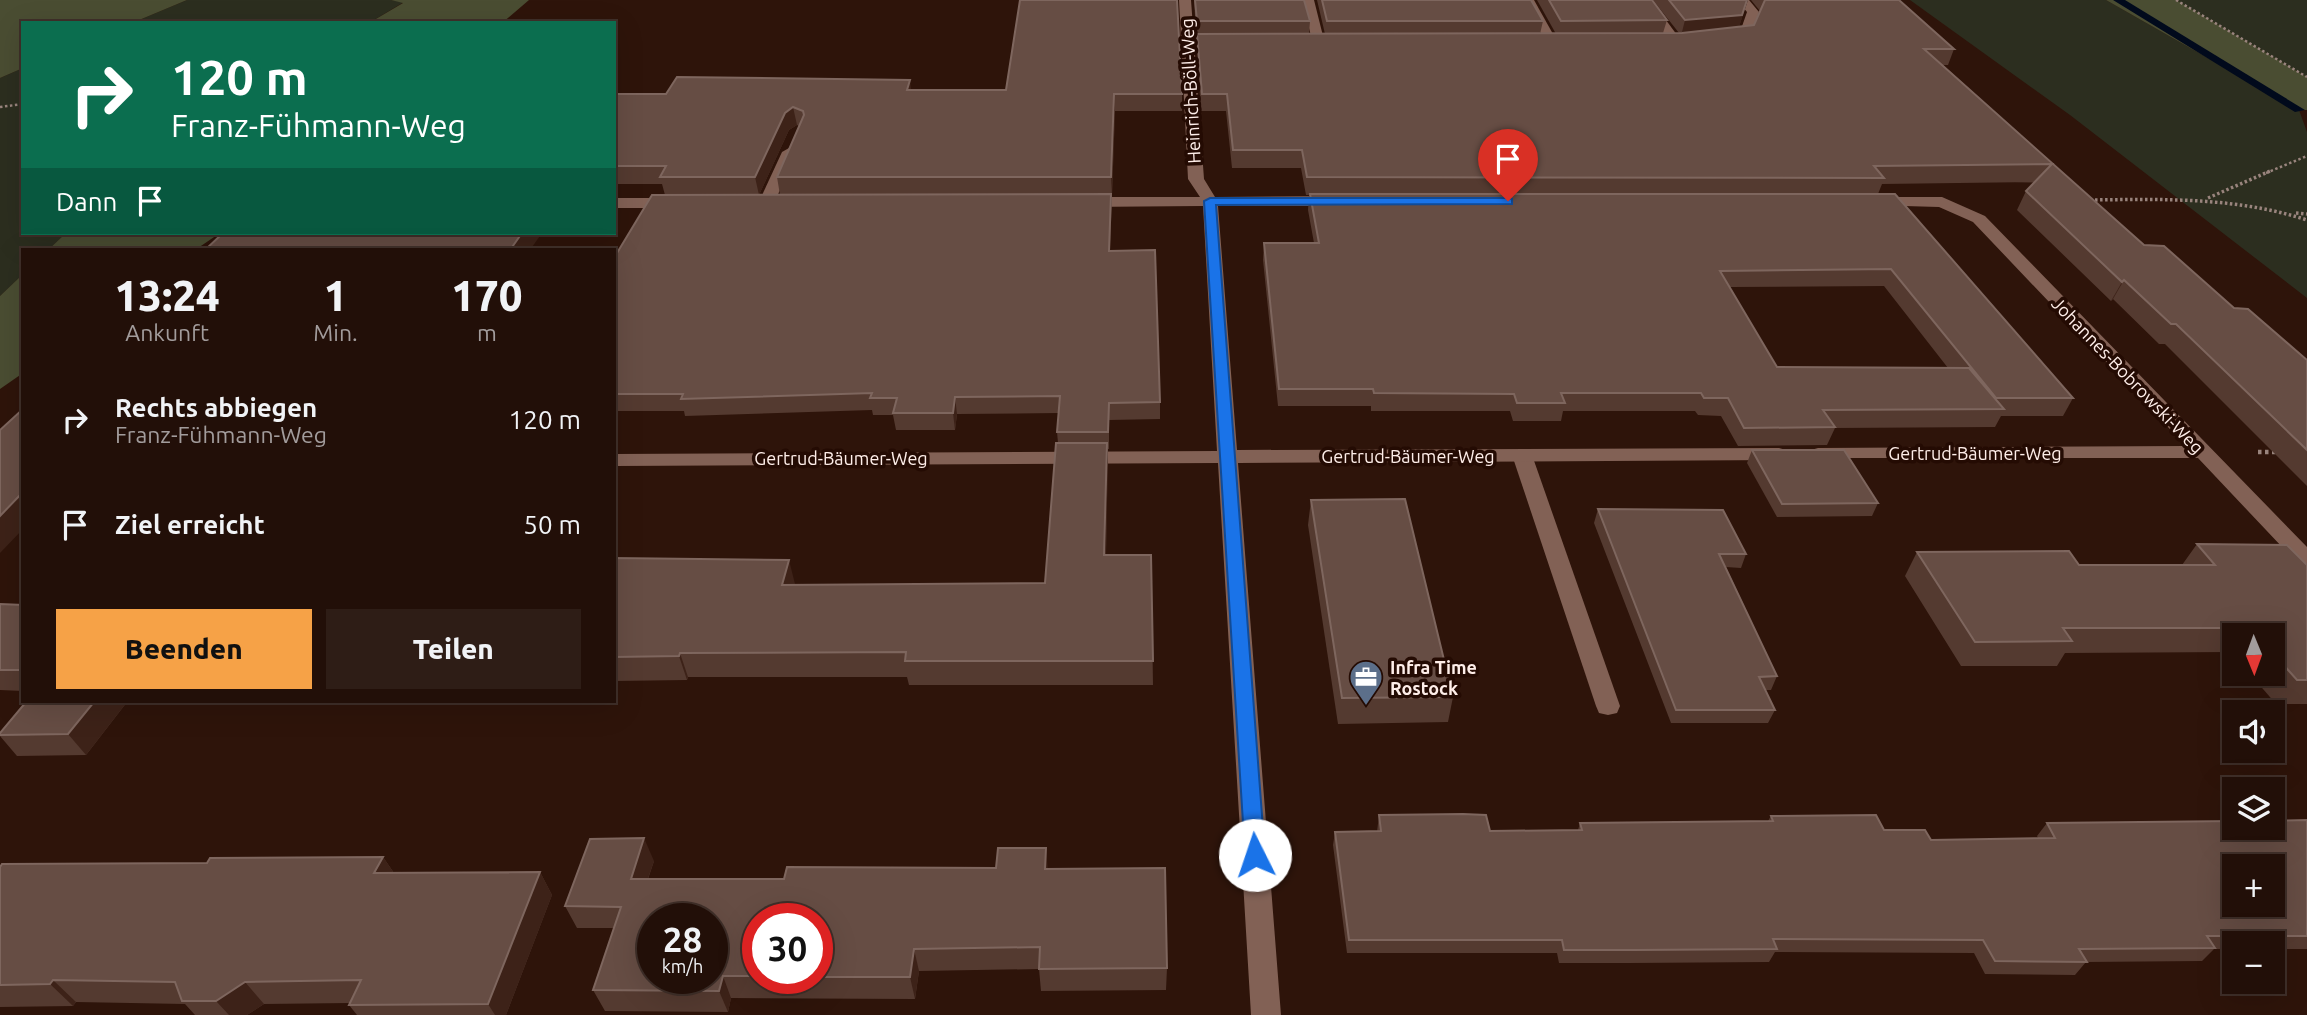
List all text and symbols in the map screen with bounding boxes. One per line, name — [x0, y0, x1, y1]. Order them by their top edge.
street label: Heinrich-Böll-Weg — [1176, 18, 1204, 164]
icon: right — [56, 49, 147, 140]
text: 120 m — [171, 49, 308, 104]
text: Franz-Fühmann-Weg — [171, 107, 466, 143]
pin — [1478, 129, 1538, 201]
icon: arrive — [1489, 140, 1527, 178]
icon: arrive — [131, 182, 169, 220]
text: Dann — [56, 187, 117, 216]
text: 13:24 — [115, 272, 220, 319]
text: 1 — [324, 272, 347, 319]
text: 170 — [451, 272, 522, 319]
street label: Johannes-Bobrowski-Weg — [2048, 293, 2208, 457]
text: Ankunft — [125, 320, 209, 345]
text: Min. — [313, 320, 358, 345]
text: m — [477, 320, 497, 345]
text: Rechts abbiegen — [115, 393, 317, 422]
icon: right — [56, 401, 94, 439]
text: 120 m — [509, 405, 581, 434]
text: Franz-Fühmann-Weg — [115, 422, 327, 447]
street label: Gertrud-Bäumer-Weg — [1888, 443, 2062, 463]
street label: Gertrud-Bäumer-Weg — [1321, 446, 1495, 466]
street label: Gertrud-Bäumer-Weg — [754, 448, 928, 468]
icon: arrive — [56, 506, 94, 544]
text: Ziel erreicht — [115, 510, 265, 539]
text: 50 m — [523, 510, 581, 539]
button: Beenden — [56, 609, 312, 689]
button: Teilen — [326, 609, 581, 689]
north arrow — [2222, 623, 2286, 686]
map controls — [2222, 623, 2285, 994]
place label: Infra Time Rostock — [1390, 657, 1477, 698]
office icon: Infra Time Rostock — [1347, 658, 1385, 707]
button: sound — [2222, 700, 2285, 763]
button: layers — [2222, 777, 2285, 840]
position arrow — [1218, 818, 1292, 892]
button: + — [2222, 854, 2285, 917]
speed limit sign: 30 — [742, 903, 833, 994]
text: 28 — [663, 919, 702, 959]
button: − — [2222, 931, 2285, 994]
text: km/h — [662, 956, 703, 976]

